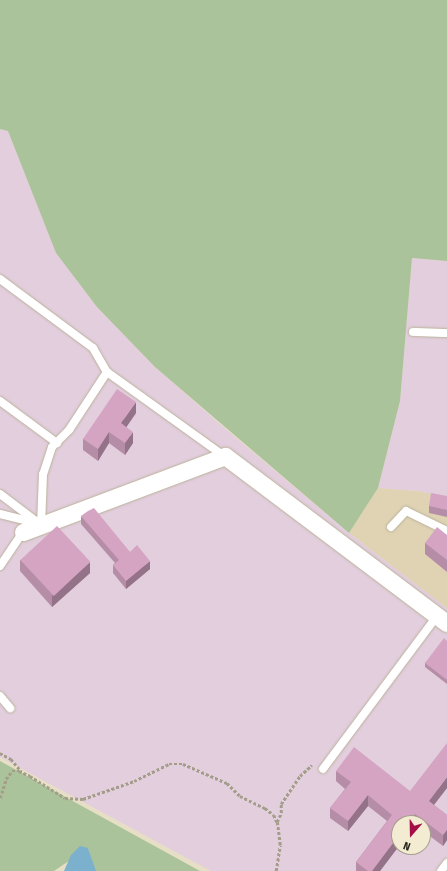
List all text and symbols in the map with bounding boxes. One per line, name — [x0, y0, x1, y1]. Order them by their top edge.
north arrow — [391, 815, 431, 855]
text: N — [402, 839, 412, 853]

